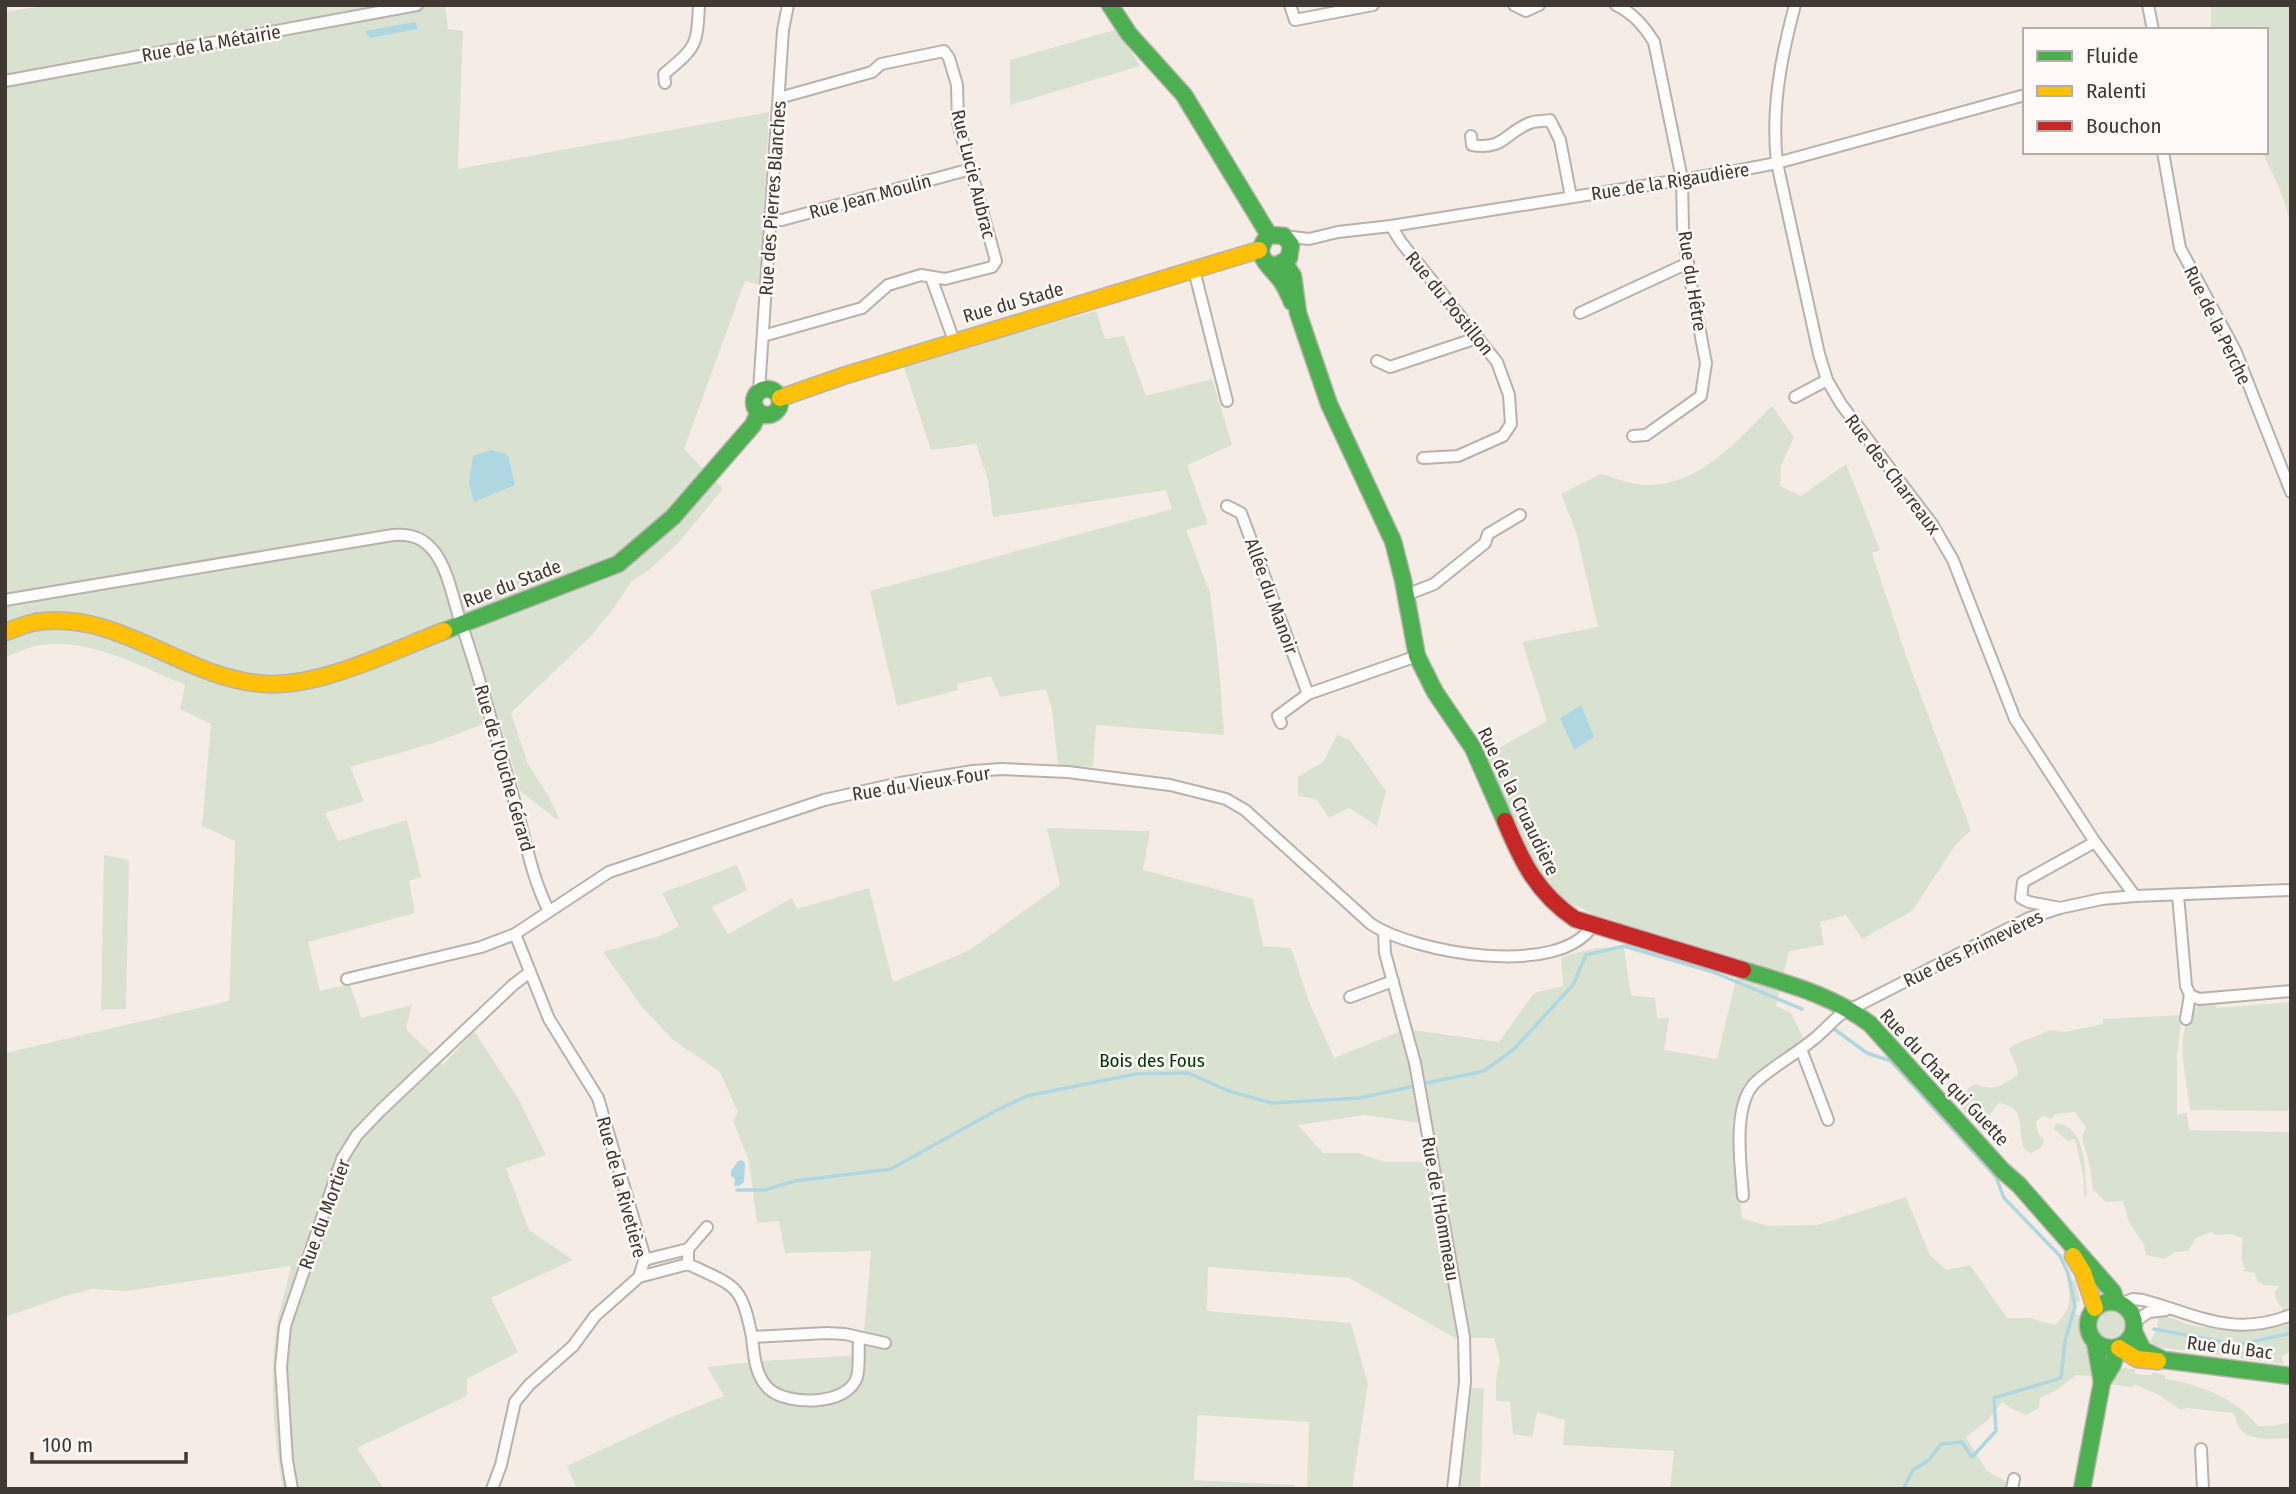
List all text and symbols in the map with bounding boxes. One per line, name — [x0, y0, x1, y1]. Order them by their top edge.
street label: Rue de la Métairie — [140, 20, 282, 67]
legend — [2023, 28, 2268, 154]
text: Fluide — [2086, 43, 2138, 69]
text: Ralenti — [2086, 78, 2146, 104]
street label: Rue des Pierres Blanches — [754, 100, 791, 296]
street label: Rue Lucie Aubrac — [946, 107, 1001, 241]
text: Bouchon — [2086, 113, 2162, 139]
street label: Rue de la Rigaudière — [1589, 158, 1751, 205]
street label: Rue Jean Moulin — [806, 169, 934, 224]
street label: Rue du Hêtre — [1673, 229, 1712, 333]
street label: Rue du Postillon — [1401, 247, 1499, 360]
street label: Rue de la Perche — [2179, 262, 2256, 388]
street label: Rue du Stade — [960, 277, 1066, 328]
street label: Rue des Charreaux — [1840, 410, 1946, 539]
street label: Allée du Manoir — [1240, 535, 1303, 658]
street label: Rue du Stade — [460, 554, 564, 613]
street label: Rue de l'Ouche Gérard — [470, 682, 539, 854]
street label: Rue de la Cruaudière — [1473, 723, 1564, 879]
street label: Rue du Vieux Four — [850, 761, 992, 806]
street label: Rue des Primevères — [1900, 905, 2047, 992]
street label: Rue du Chat qui Guette — [1875, 1004, 2014, 1151]
park label: Bois des Fous — [1099, 1049, 1205, 1072]
street label: Rue de la Rivetière — [592, 1114, 651, 1260]
street label: Rue de l'Hommeau — [1417, 1135, 1465, 1283]
street label: Rue du Mortier — [294, 1155, 355, 1273]
street label: Rue du Bac — [2186, 1331, 2274, 1364]
scale bar — [32, 1420, 186, 1464]
text: 100 m — [42, 1432, 93, 1458]

